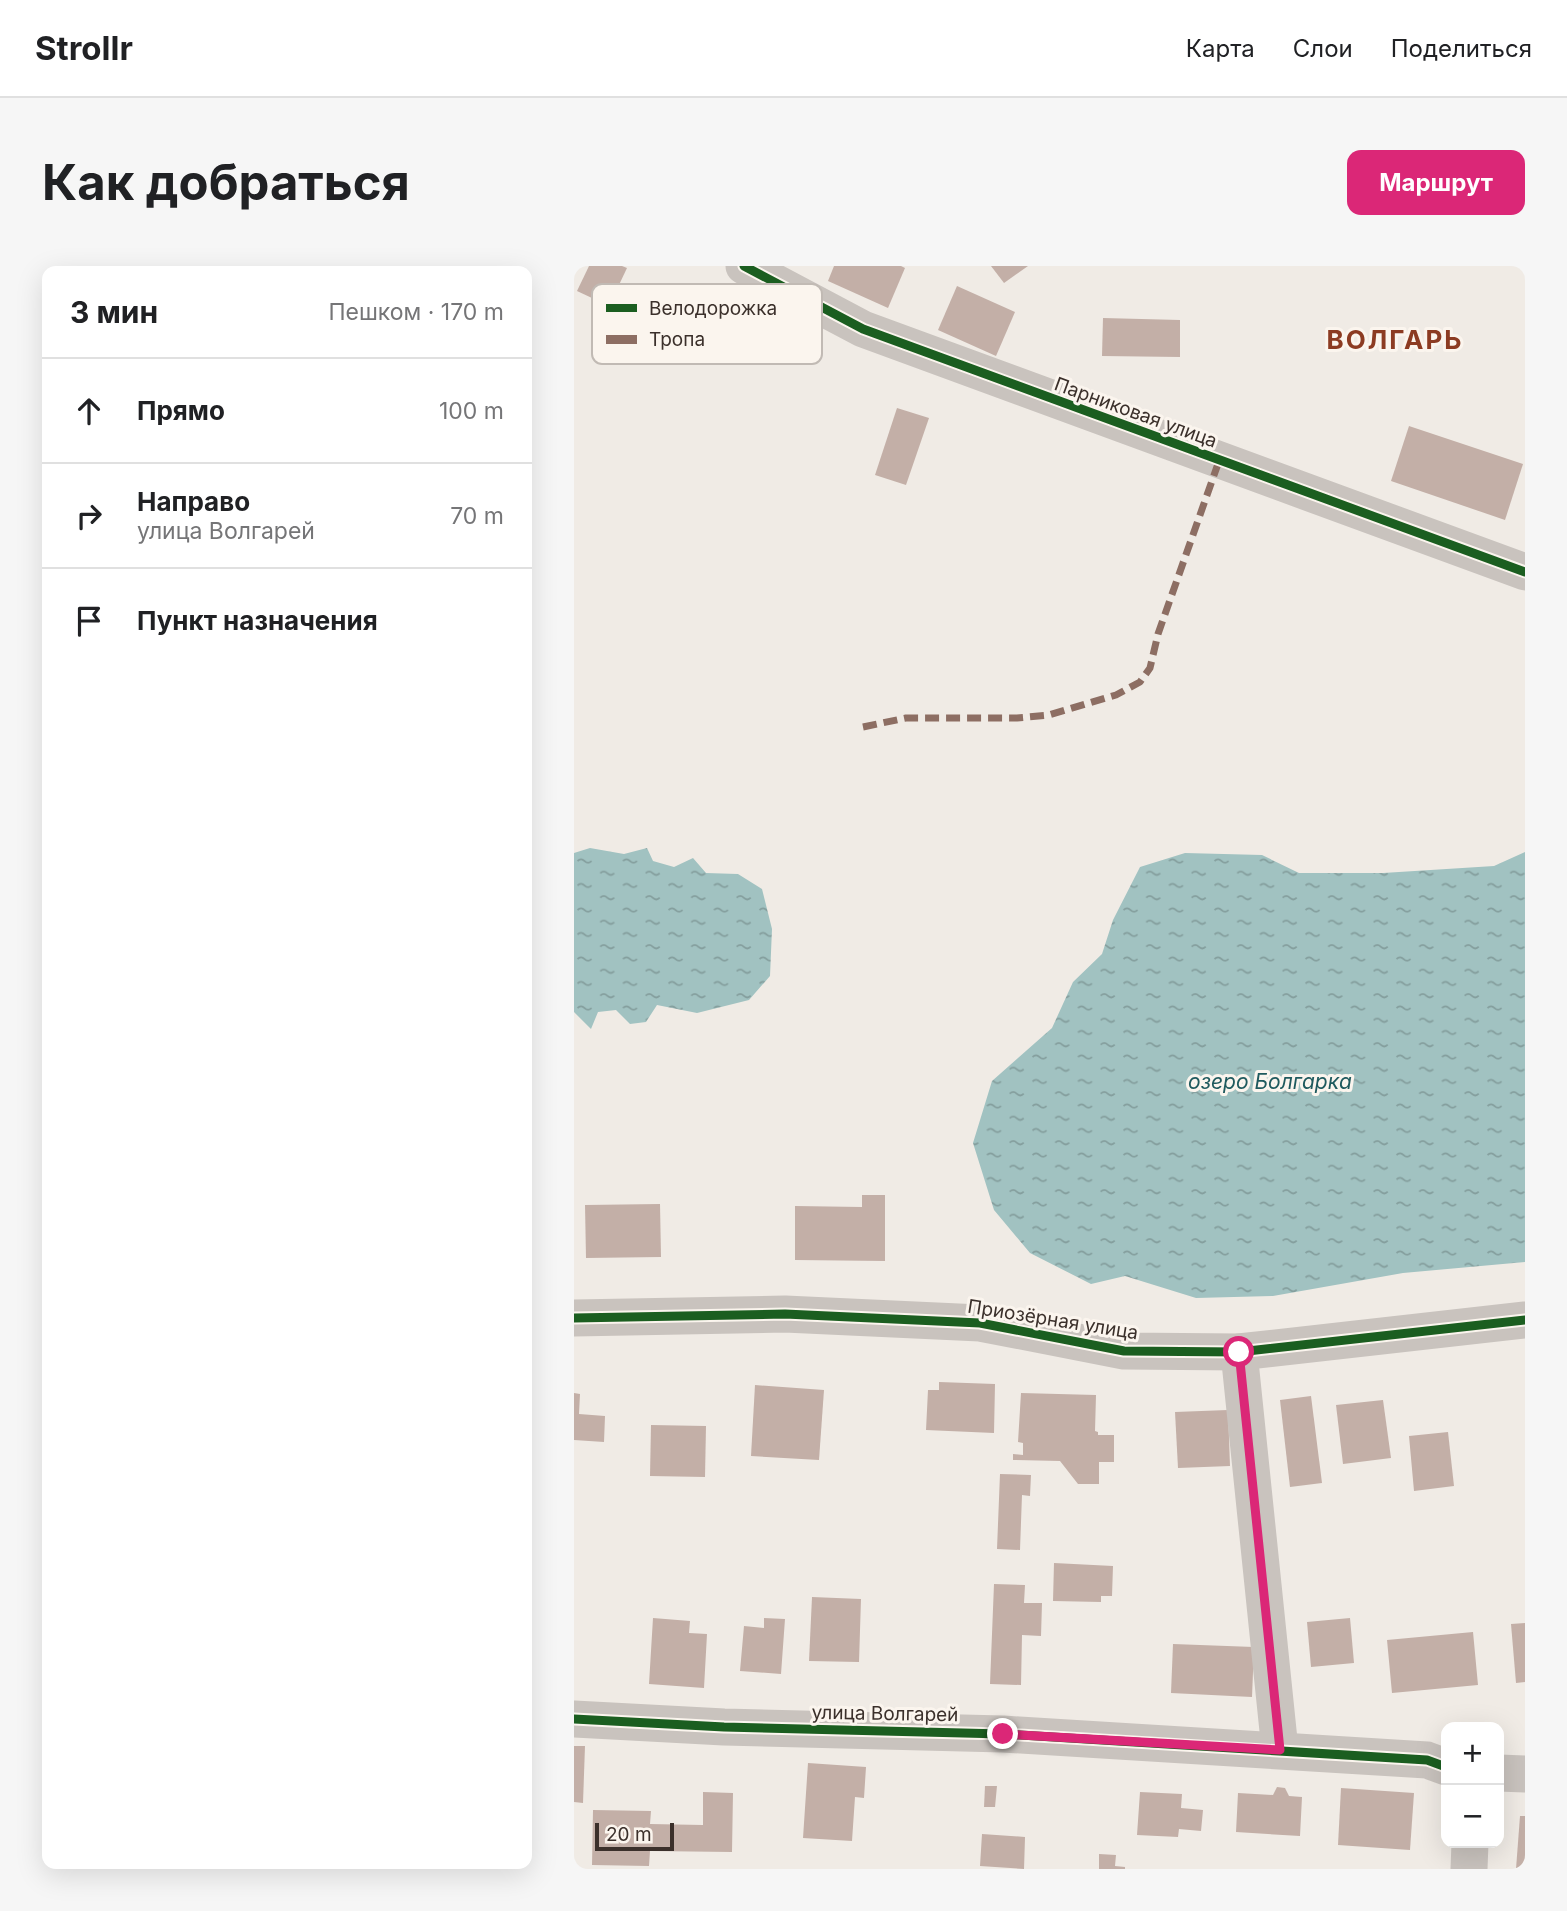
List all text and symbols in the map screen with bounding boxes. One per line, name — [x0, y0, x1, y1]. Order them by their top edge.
text: Strollr — [35, 28, 133, 68]
text: Карта — [1186, 34, 1255, 63]
text: Слои — [1293, 34, 1353, 63]
text: Поделиться — [1391, 34, 1532, 63]
button: Маршрут — [1347, 150, 1525, 215]
text: Как добраться — [42, 153, 410, 212]
legend — [592, 284, 822, 364]
text: 3 мин — [70, 294, 158, 330]
text: Велодорожка — [649, 297, 777, 320]
text: Пешком · 170 m — [328, 298, 504, 326]
district label: ВОЛГАРЬ — [1326, 324, 1464, 355]
text: Тропа — [649, 328, 705, 351]
street label: Парниковая улица — [1051, 372, 1220, 453]
icon: ahead — [70, 392, 108, 430]
text: Прямо — [137, 395, 225, 426]
text: 100 m — [439, 397, 504, 425]
text: Направо — [137, 486, 250, 517]
icon: right — [70, 497, 108, 535]
text: 70 m — [450, 502, 504, 530]
text: улица Волгарей — [137, 517, 315, 545]
icon: arrive — [70, 602, 108, 640]
text: Пункт назначения — [137, 605, 378, 636]
water label: озеро Болгарка — [1188, 1069, 1352, 1094]
street label: Приозёрная улица — [966, 1295, 1140, 1344]
route start — [1223, 1336, 1254, 1367]
street label: улица Волгарей — [811, 1701, 959, 1726]
route end — [987, 1718, 1018, 1749]
map controls — [1441, 1722, 1504, 1848]
button: + — [1441, 1722, 1504, 1785]
button: − — [1441, 1785, 1504, 1848]
scale bar — [595, 1820, 674, 1852]
text: 20 m — [606, 1823, 652, 1846]

